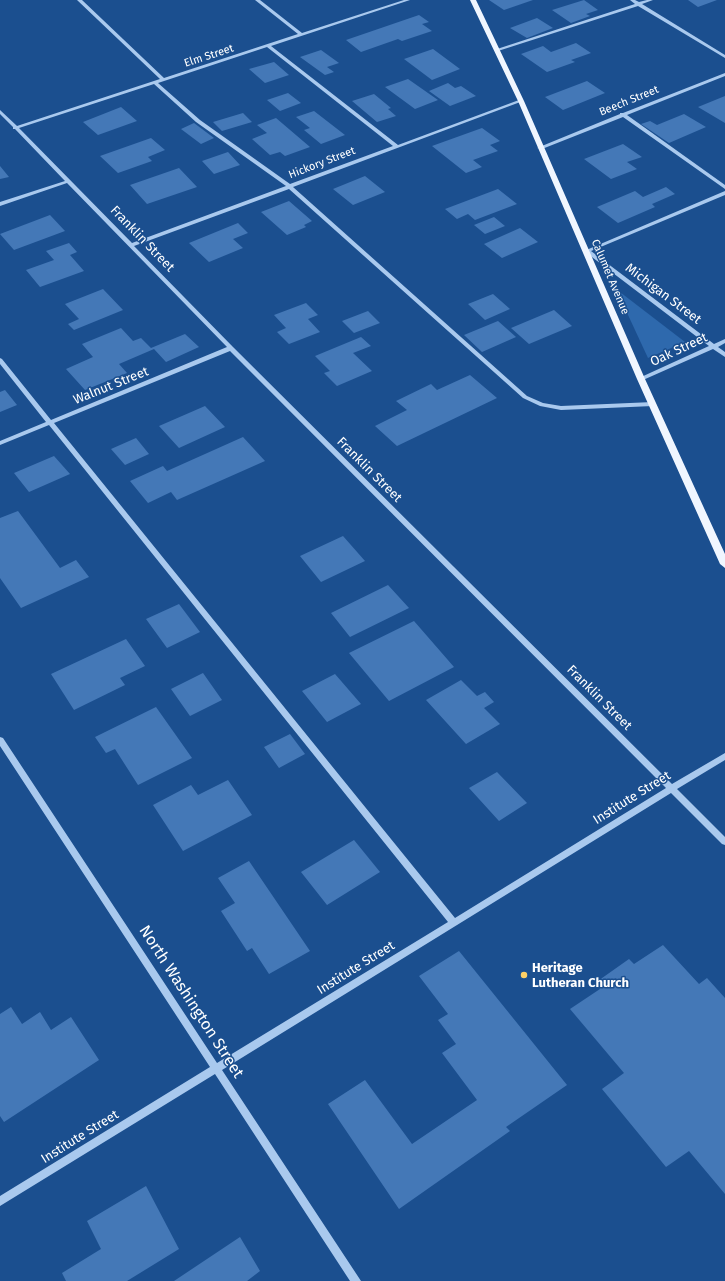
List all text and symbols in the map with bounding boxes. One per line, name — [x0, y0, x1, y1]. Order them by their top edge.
street label: Elm Street — [183, 42, 235, 70]
street label: Beech Street — [597, 83, 661, 119]
street label: Hickory Street — [287, 144, 357, 182]
street label: Franklin Street — [107, 203, 177, 275]
street label: Calumet Avenue — [588, 237, 632, 317]
street label: Michigan Street — [622, 260, 704, 328]
street label: Oak Street — [648, 330, 710, 370]
street label: Walnut Street — [71, 364, 151, 408]
street label: Franklin Street — [333, 434, 405, 506]
street label: Franklin Street — [563, 662, 635, 734]
street label: Institute Street — [590, 768, 674, 828]
street label: North Washington Street — [134, 922, 248, 1082]
street label: Institute Street — [314, 938, 398, 998]
place label: Heritage Lutheran Church — [532, 960, 629, 991]
marker: Heritage Lutheran Church — [519, 970, 529, 980]
street label: Institute Street — [38, 1107, 122, 1167]

